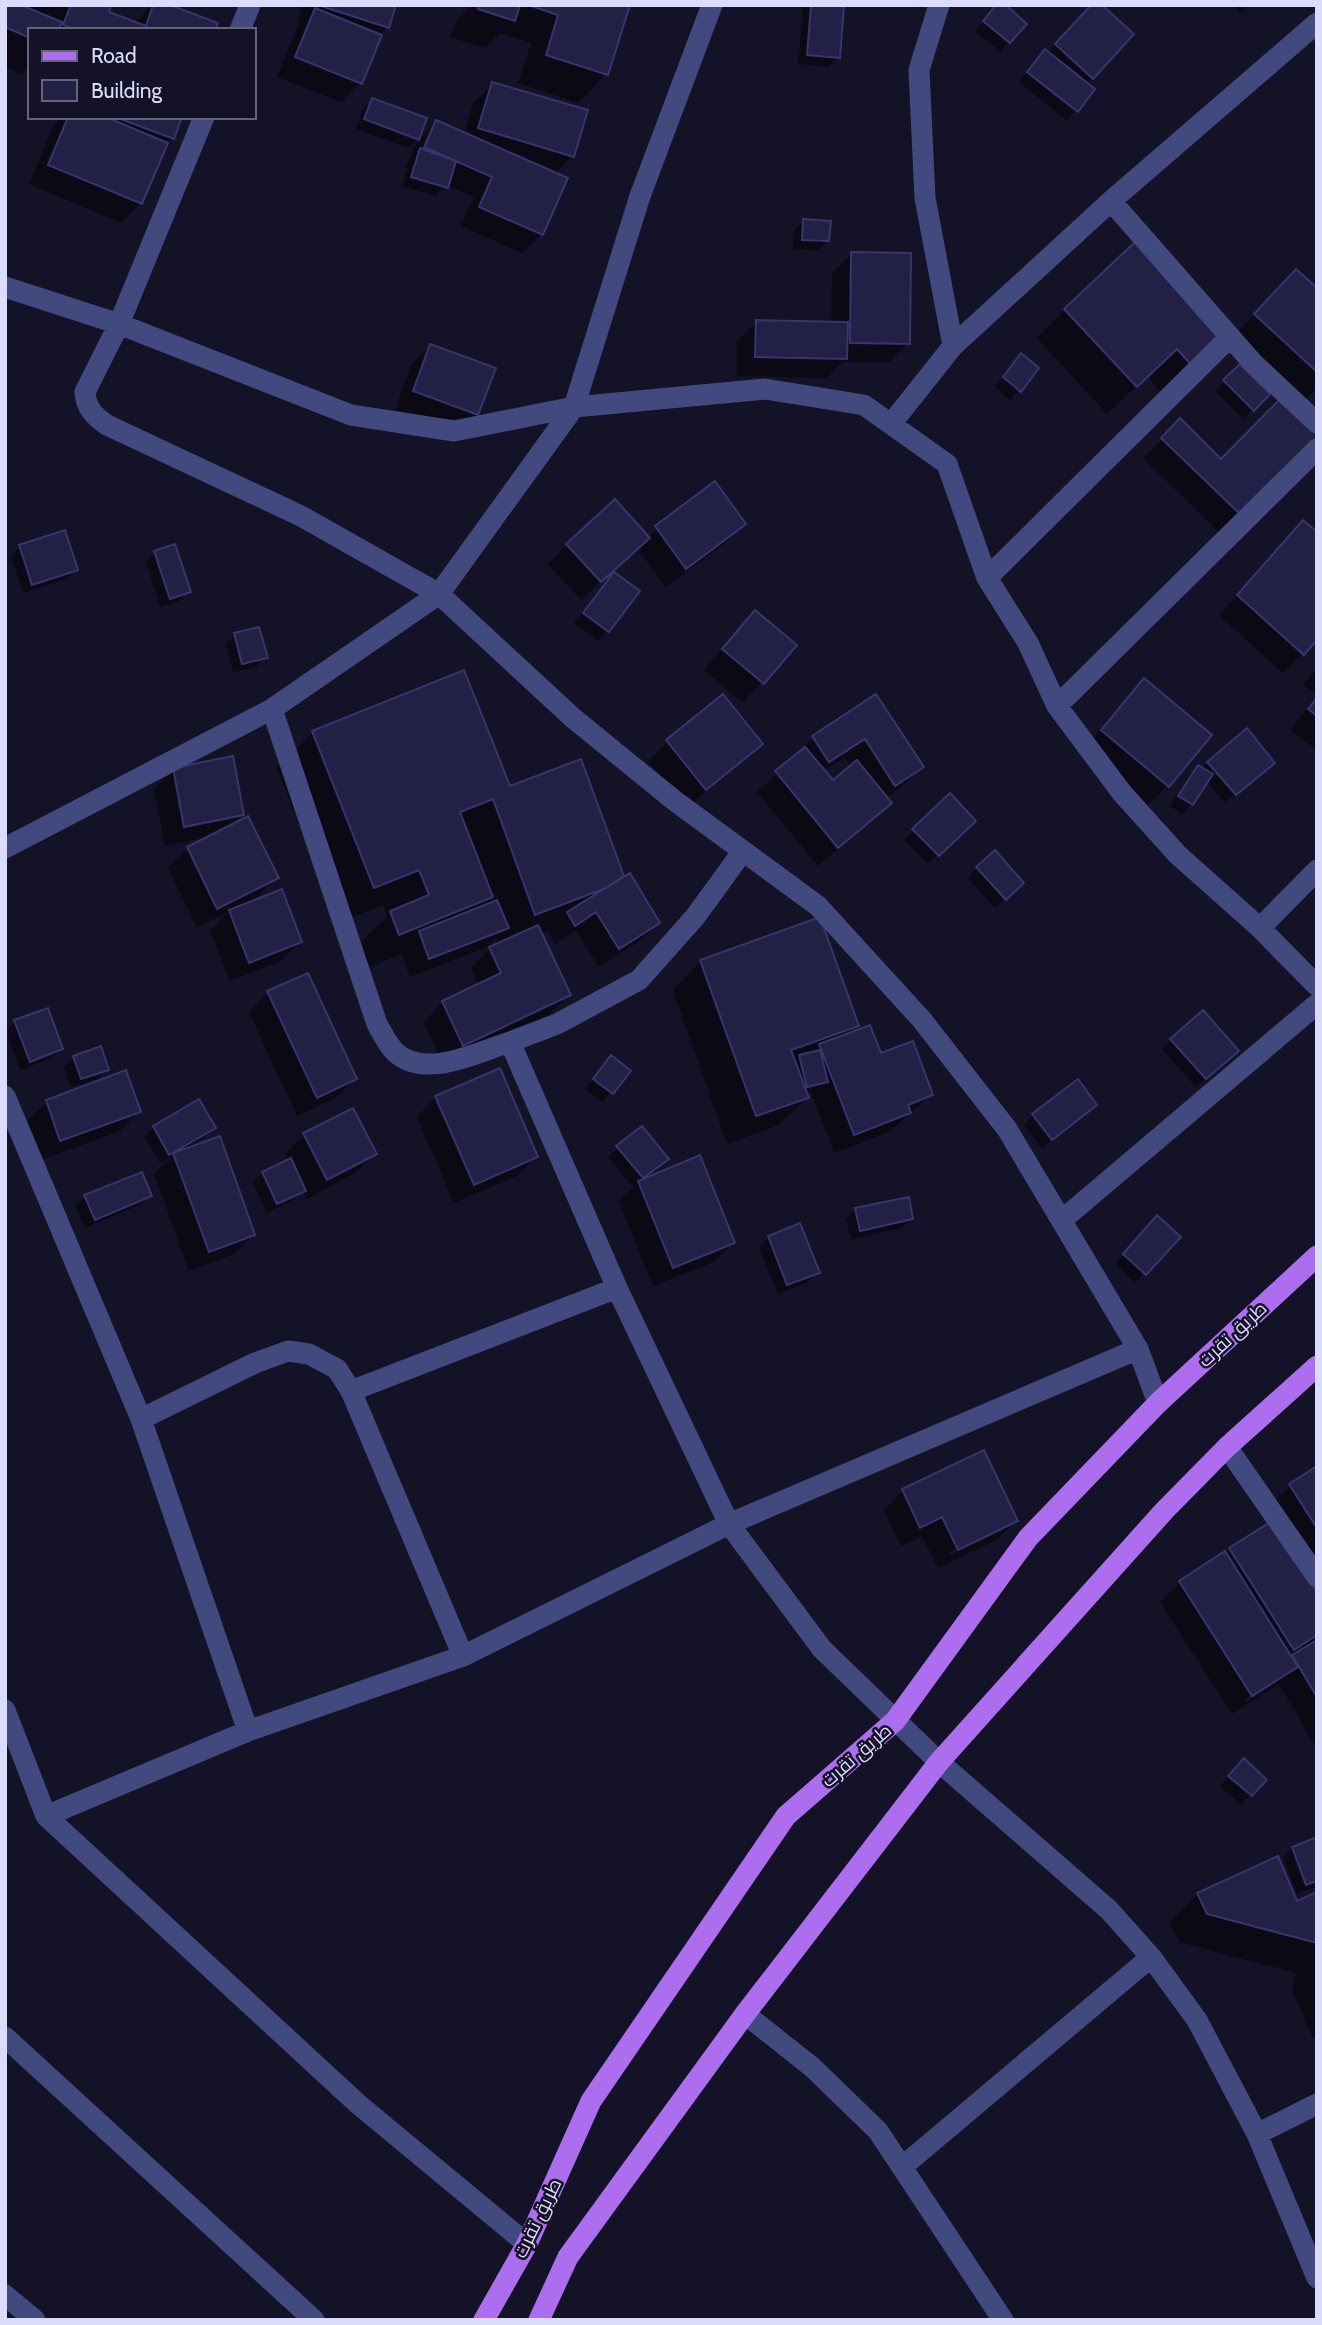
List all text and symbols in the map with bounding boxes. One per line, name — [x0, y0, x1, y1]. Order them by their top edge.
legend — [28, 28, 256, 119]
text: Road — [91, 43, 137, 68]
text: Building — [91, 78, 163, 103]
street label: طريق تقرت — [1193, 1297, 1272, 1373]
street label: طريق تقرت — [816, 1719, 897, 1793]
street label: طريق تقرت — [508, 2175, 567, 2262]

